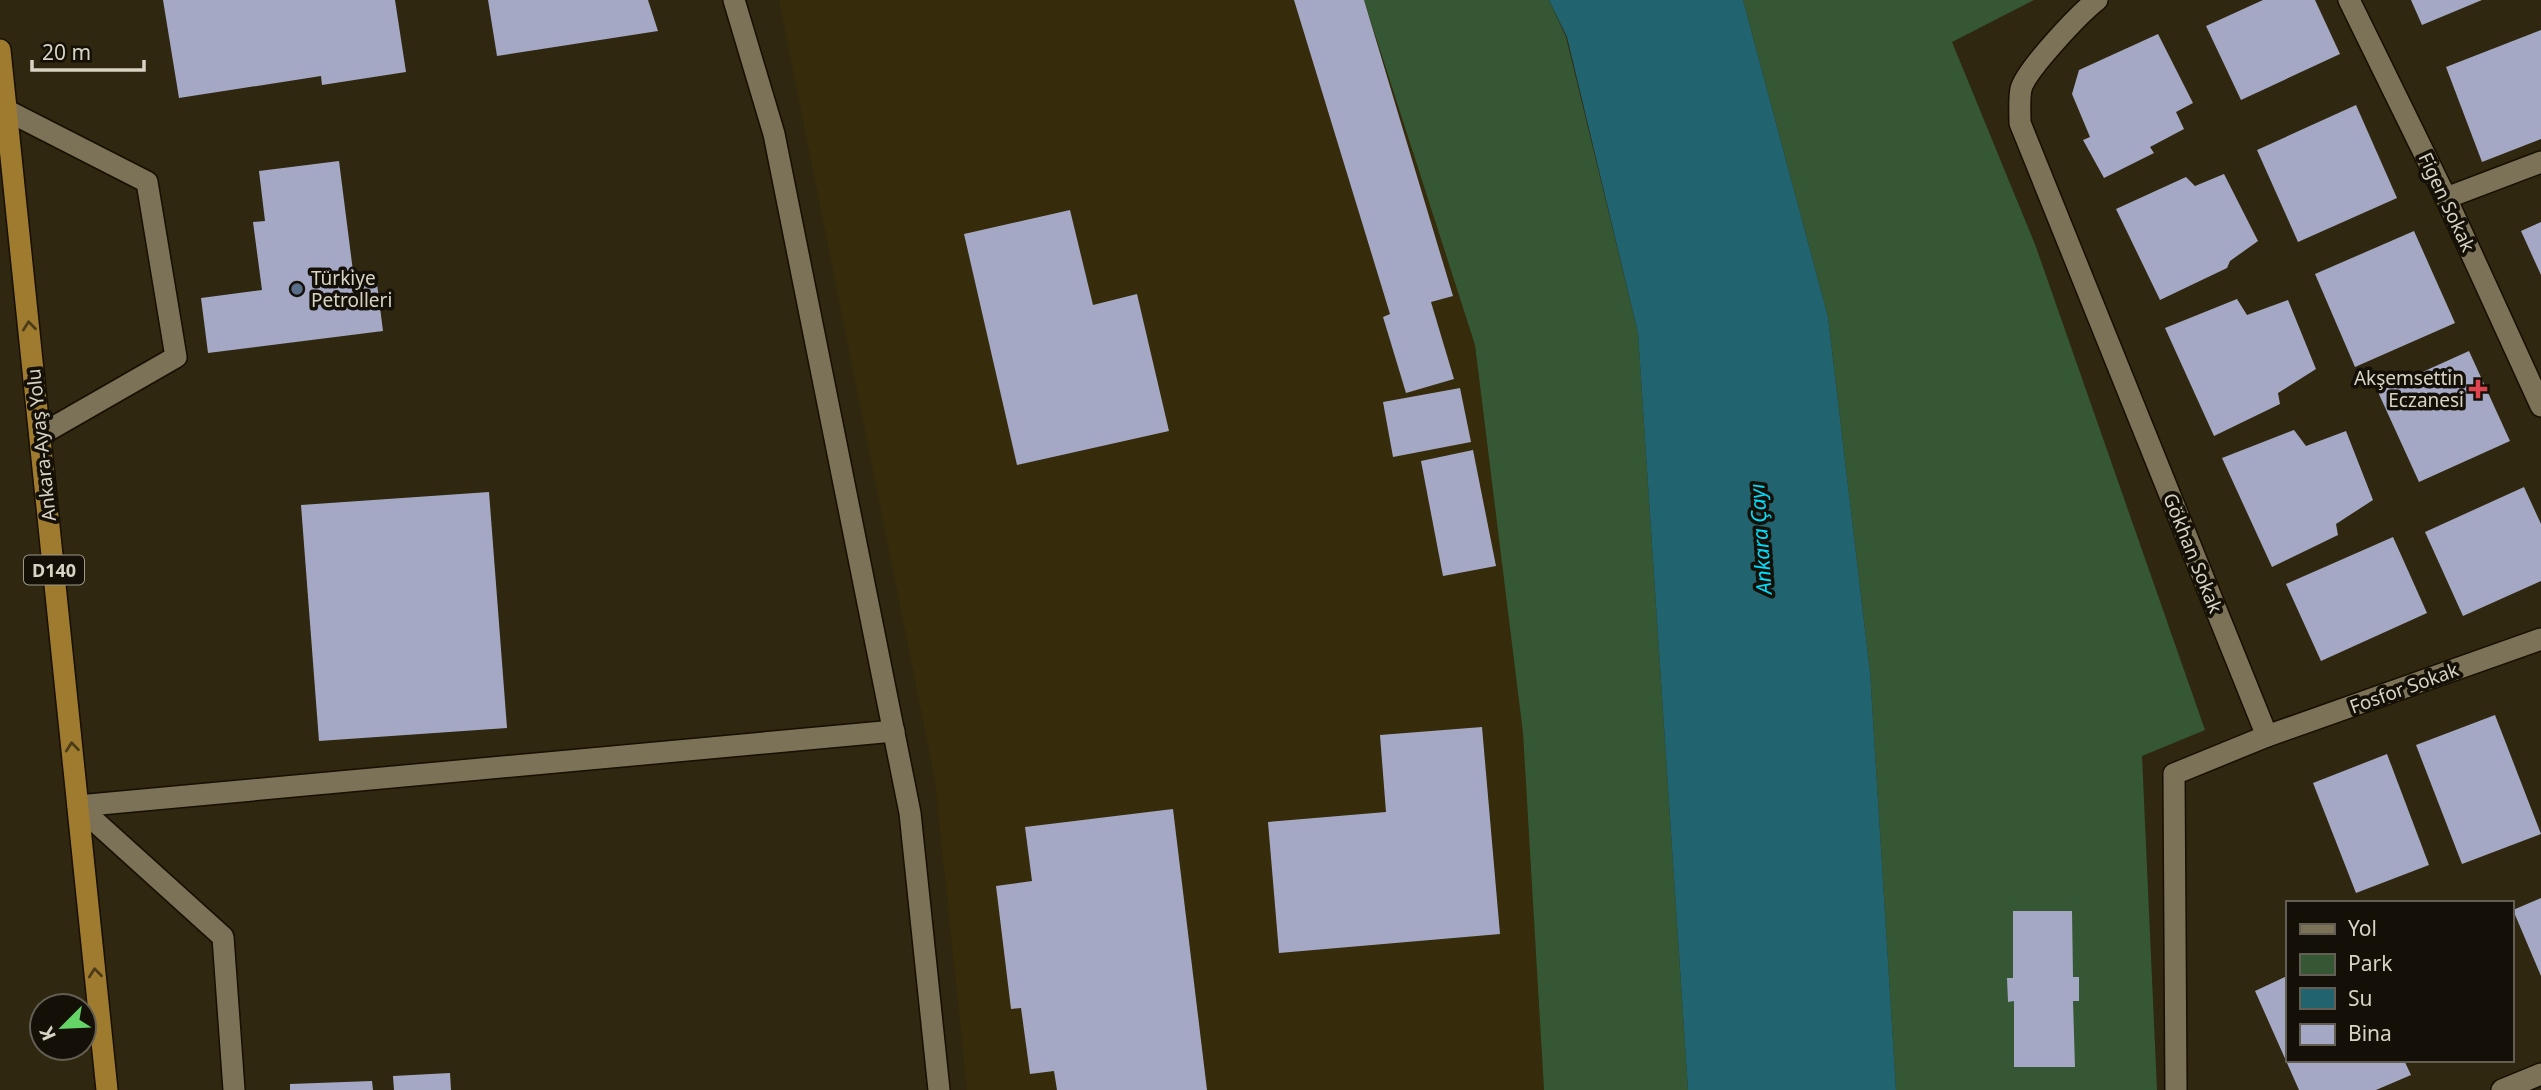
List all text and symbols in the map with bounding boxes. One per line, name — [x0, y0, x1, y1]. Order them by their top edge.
scale bar — [32, 28, 144, 72]
text: 20 m — [42, 38, 91, 66]
street label: Figen Sokak — [2413, 148, 2481, 256]
place label: Türkiye Petrolleri — [311, 265, 392, 313]
marker: Türkiye Petrolleri — [289, 281, 305, 297]
one-way arrow — [22, 320, 37, 331]
place label: Akşemsettin Eczanesi — [2354, 365, 2464, 413]
street label: Ankara-Ayaş Yolu — [20, 367, 62, 523]
marker: Akşemsettin Eczanesi — [2470, 381, 2486, 397]
water label: Ankara Çayı — [1742, 483, 1778, 597]
street label: Gökhan Sokak — [2157, 489, 2229, 617]
road number: D140 — [24, 556, 84, 584]
street label: Fosfor Sokak — [2346, 656, 2462, 720]
one-way arrow — [65, 741, 80, 752]
legend — [2286, 901, 2513, 1062]
text: Yol — [2348, 914, 2377, 942]
text: Park — [2348, 949, 2393, 977]
one-way arrow — [88, 968, 103, 979]
text: Su — [2348, 984, 2373, 1012]
north arrow — [28, 992, 98, 1062]
text: Bina — [2348, 1019, 2392, 1047]
text: K — [33, 1023, 62, 1045]

